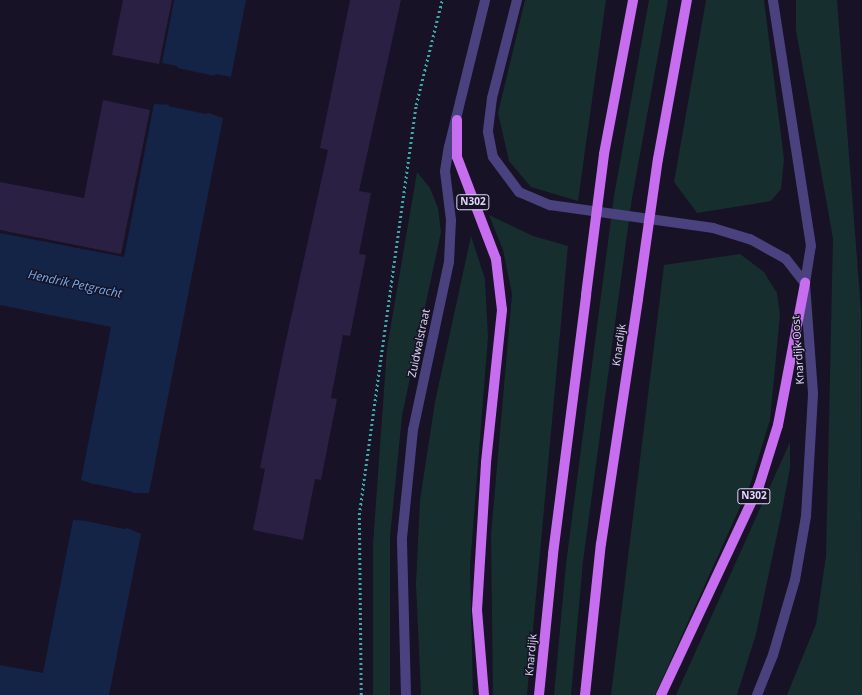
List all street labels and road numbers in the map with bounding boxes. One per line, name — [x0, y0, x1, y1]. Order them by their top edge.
road number: N302 — [456, 194, 490, 210]
street label: Zuidwalstraat — [405, 308, 433, 378]
street label: Knardijk Oost — [789, 315, 807, 385]
street label: Knardijk — [610, 323, 628, 367]
road number: N302 — [737, 488, 771, 504]
street label: Knardijk — [523, 633, 539, 677]

